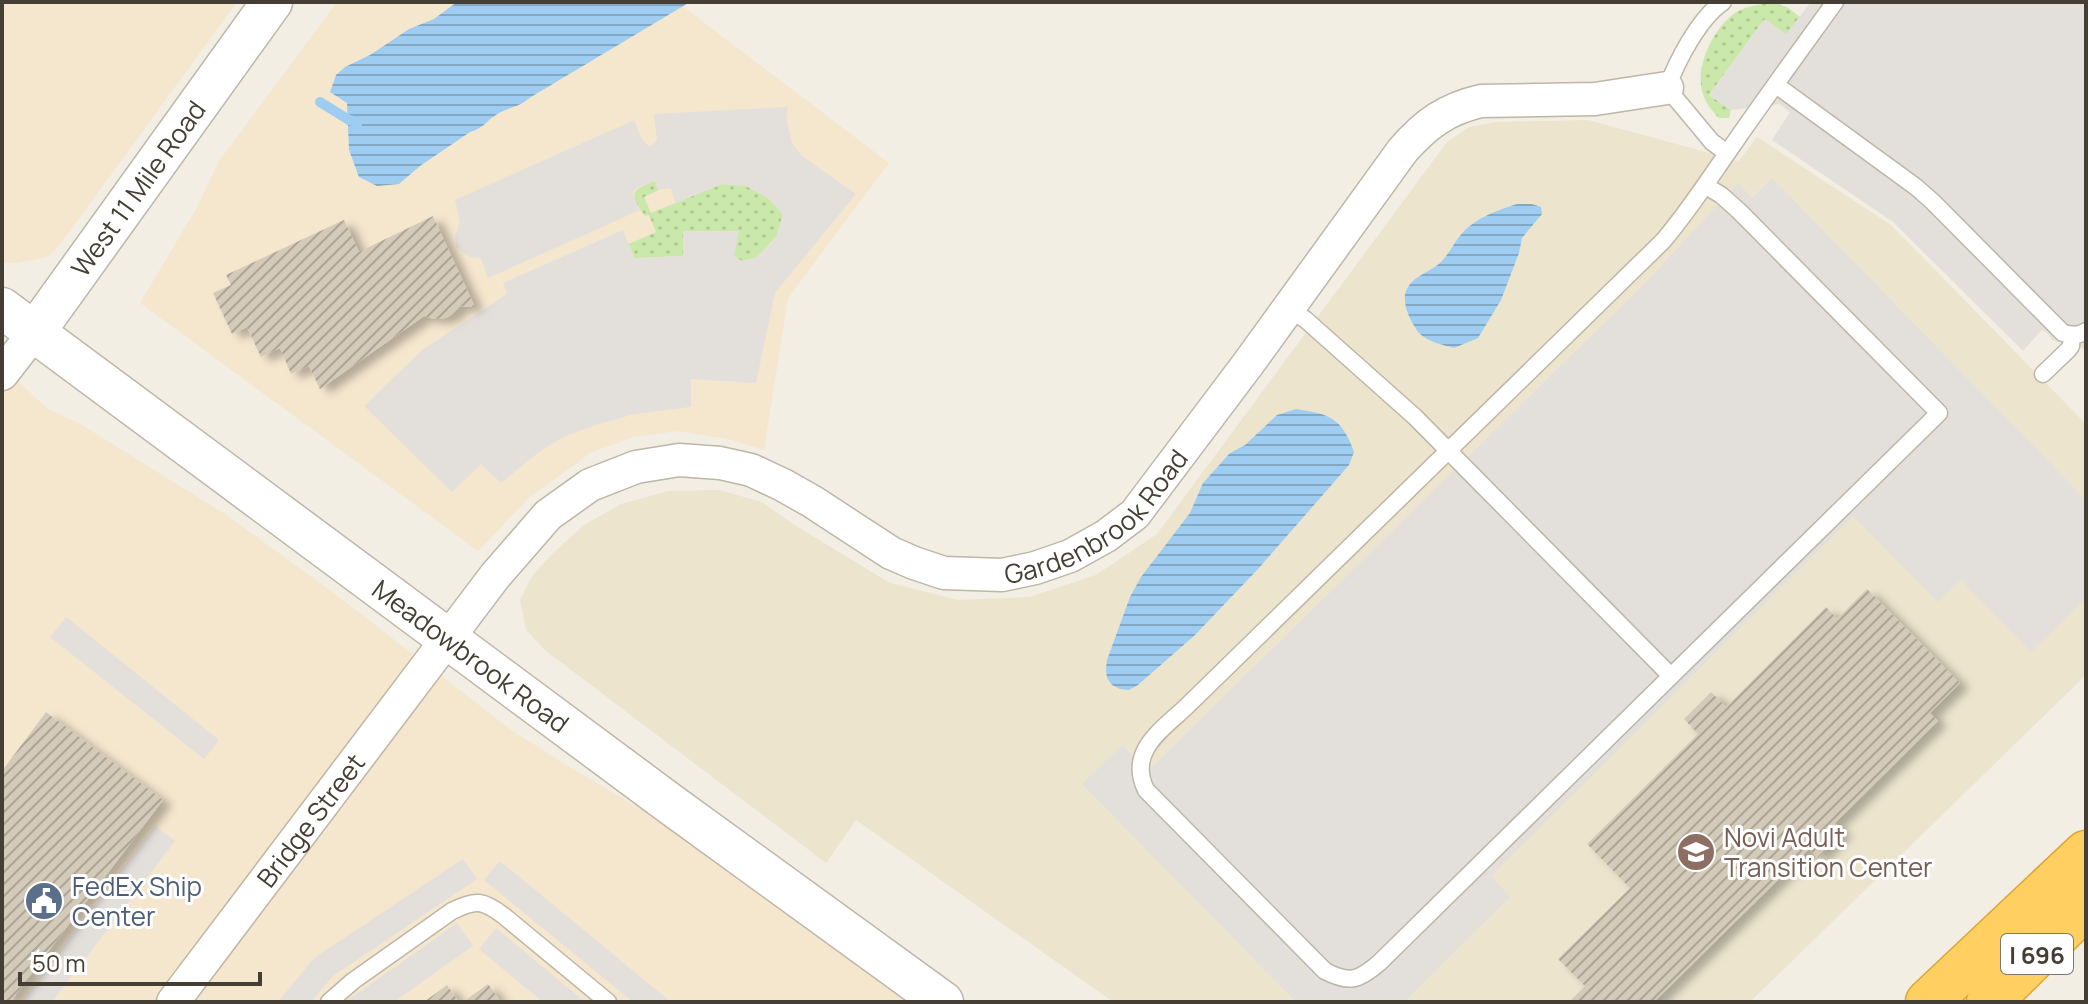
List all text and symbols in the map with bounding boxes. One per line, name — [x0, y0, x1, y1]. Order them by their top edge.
street label: West 11 Mile Road — [62, 93, 213, 284]
street label: Gardenbrook Road — [1001, 442, 1196, 592]
street label: Meadowbrook Road — [365, 571, 577, 741]
street label: Bridge Street — [248, 746, 373, 894]
place label: Novi Adult Transition Center — [1724, 819, 1933, 885]
school or university icon: Novi Adult Transition Center — [1675, 831, 1717, 873]
place label: FedEx Ship Center — [72, 868, 202, 934]
public building icon: FedEx Ship Center — [23, 880, 65, 922]
road number: I 696 — [2001, 934, 2073, 974]
scale bar — [20, 936, 260, 986]
text: 50 m — [32, 946, 86, 979]

